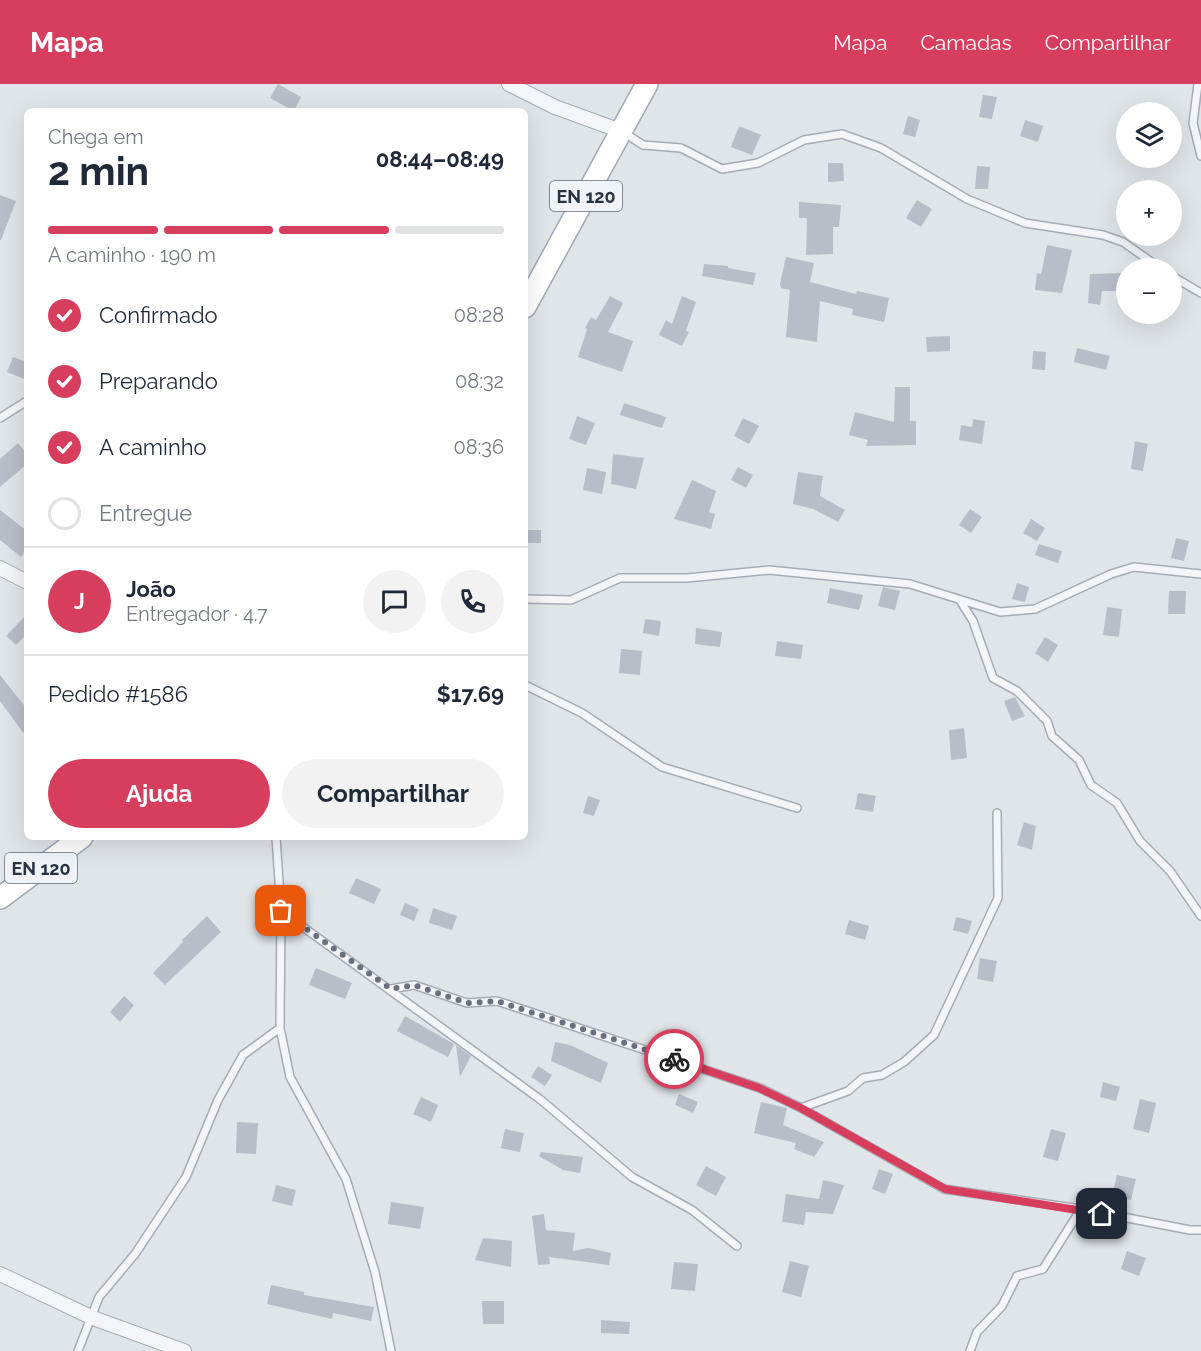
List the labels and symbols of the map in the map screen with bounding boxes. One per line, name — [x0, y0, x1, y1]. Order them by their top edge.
road number: EN 120 — [550, 181, 622, 211]
road number: EN 120 — [5, 853, 77, 883]
pin — [255, 885, 306, 936]
courier — [644, 1029, 704, 1089]
pin — [1076, 1188, 1127, 1239]

